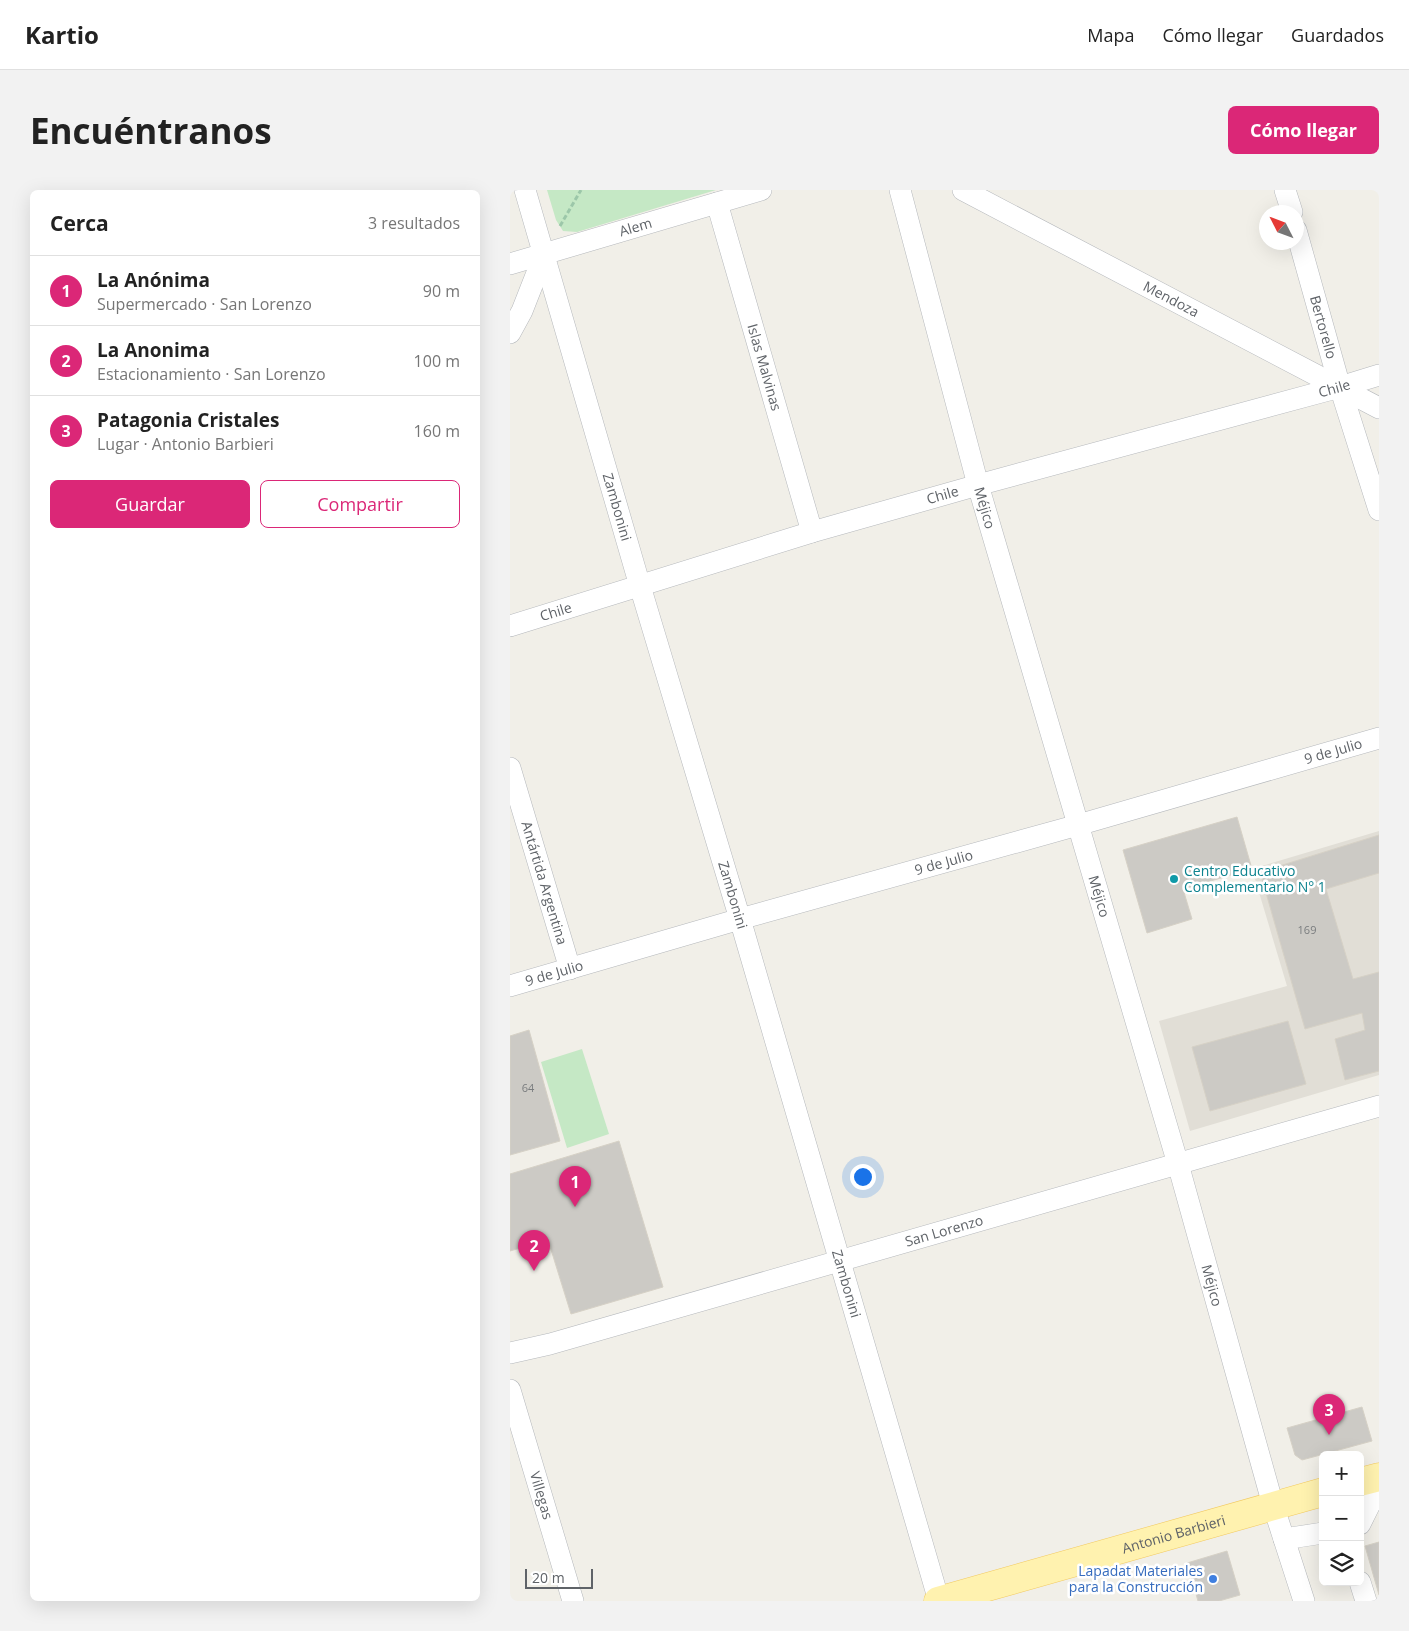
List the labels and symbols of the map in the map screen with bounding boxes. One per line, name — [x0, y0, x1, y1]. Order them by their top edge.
north arrow — [1259, 205, 1304, 250]
street label: Alem — [617, 213, 654, 240]
street label: Mendoza — [1140, 276, 1203, 321]
street label: Bertorello — [1306, 293, 1342, 361]
street label: Islas Malvinas — [743, 321, 787, 413]
street label: Chile — [1316, 374, 1353, 401]
street label: Zambonini — [599, 470, 636, 543]
street label: Chile — [924, 481, 961, 508]
street label: Méjico — [970, 485, 1000, 531]
street label: Chile — [537, 597, 574, 625]
street label: 9 de Julio — [1302, 733, 1364, 768]
street label: Antártida Argentina — [517, 819, 572, 947]
street label: 9 de Julio — [912, 845, 975, 879]
street label: Zambonini — [714, 859, 752, 931]
place label: Centro Educativo Complementario N° 1 — [1184, 861, 1326, 896]
street label: Méjico — [1085, 873, 1115, 919]
marker: Centro Educativo Complementario N° 1 — [1168, 873, 1180, 885]
house number: 169 — [1298, 922, 1316, 937]
street label: 9 de Julio — [523, 955, 585, 990]
house number: 64 — [522, 1080, 535, 1095]
your location — [850, 1164, 876, 1190]
pin: 1 — [559, 1166, 591, 1207]
street label: San Lorenzo — [903, 1210, 985, 1251]
pin: 2 — [518, 1230, 550, 1271]
street label: Zambonini — [828, 1247, 866, 1320]
street label: Méjico — [1197, 1262, 1227, 1308]
pin: 3 — [1313, 1394, 1345, 1435]
street label: Villegas — [526, 1469, 558, 1522]
street label: Antonio Barbieri — [1120, 1510, 1228, 1557]
place label: Lapadat Materiales para la Construcción — [1069, 1561, 1203, 1596]
scale bar — [525, 1566, 592, 1589]
marker: Lapadat Materiales para la Construcción — [1207, 1573, 1219, 1585]

